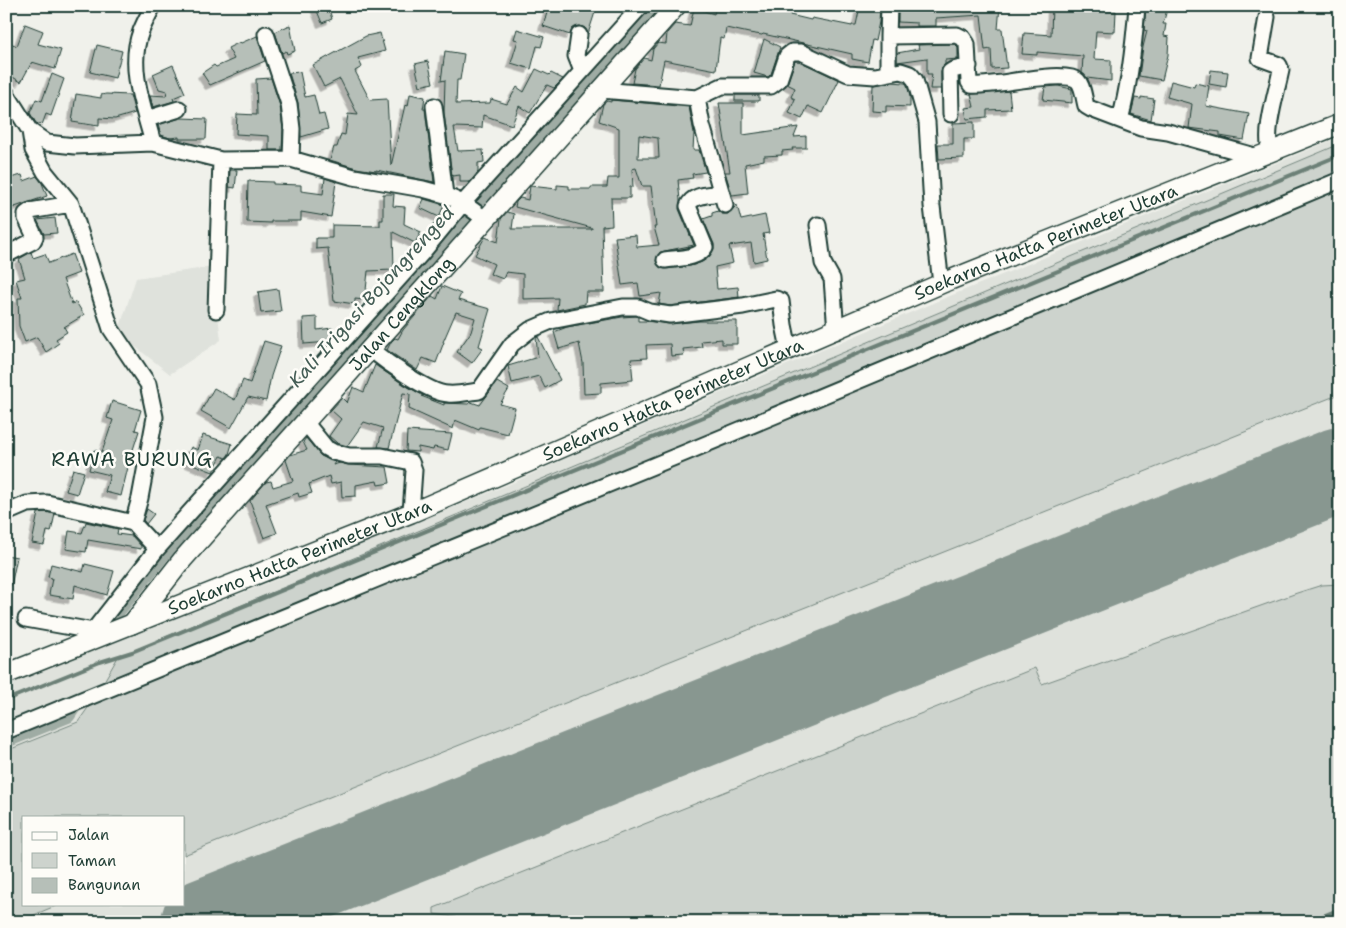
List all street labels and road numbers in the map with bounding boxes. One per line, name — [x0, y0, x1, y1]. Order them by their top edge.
street label: Soekarno Hatta Perimeter Utara — [910, 178, 1181, 306]
street label: Jalan Cengklong — [344, 251, 459, 376]
street label: Soekarno Hatta Perimeter Utara — [539, 333, 807, 467]
street label: Soekarno Hatta Perimeter Utara — [164, 494, 435, 620]

